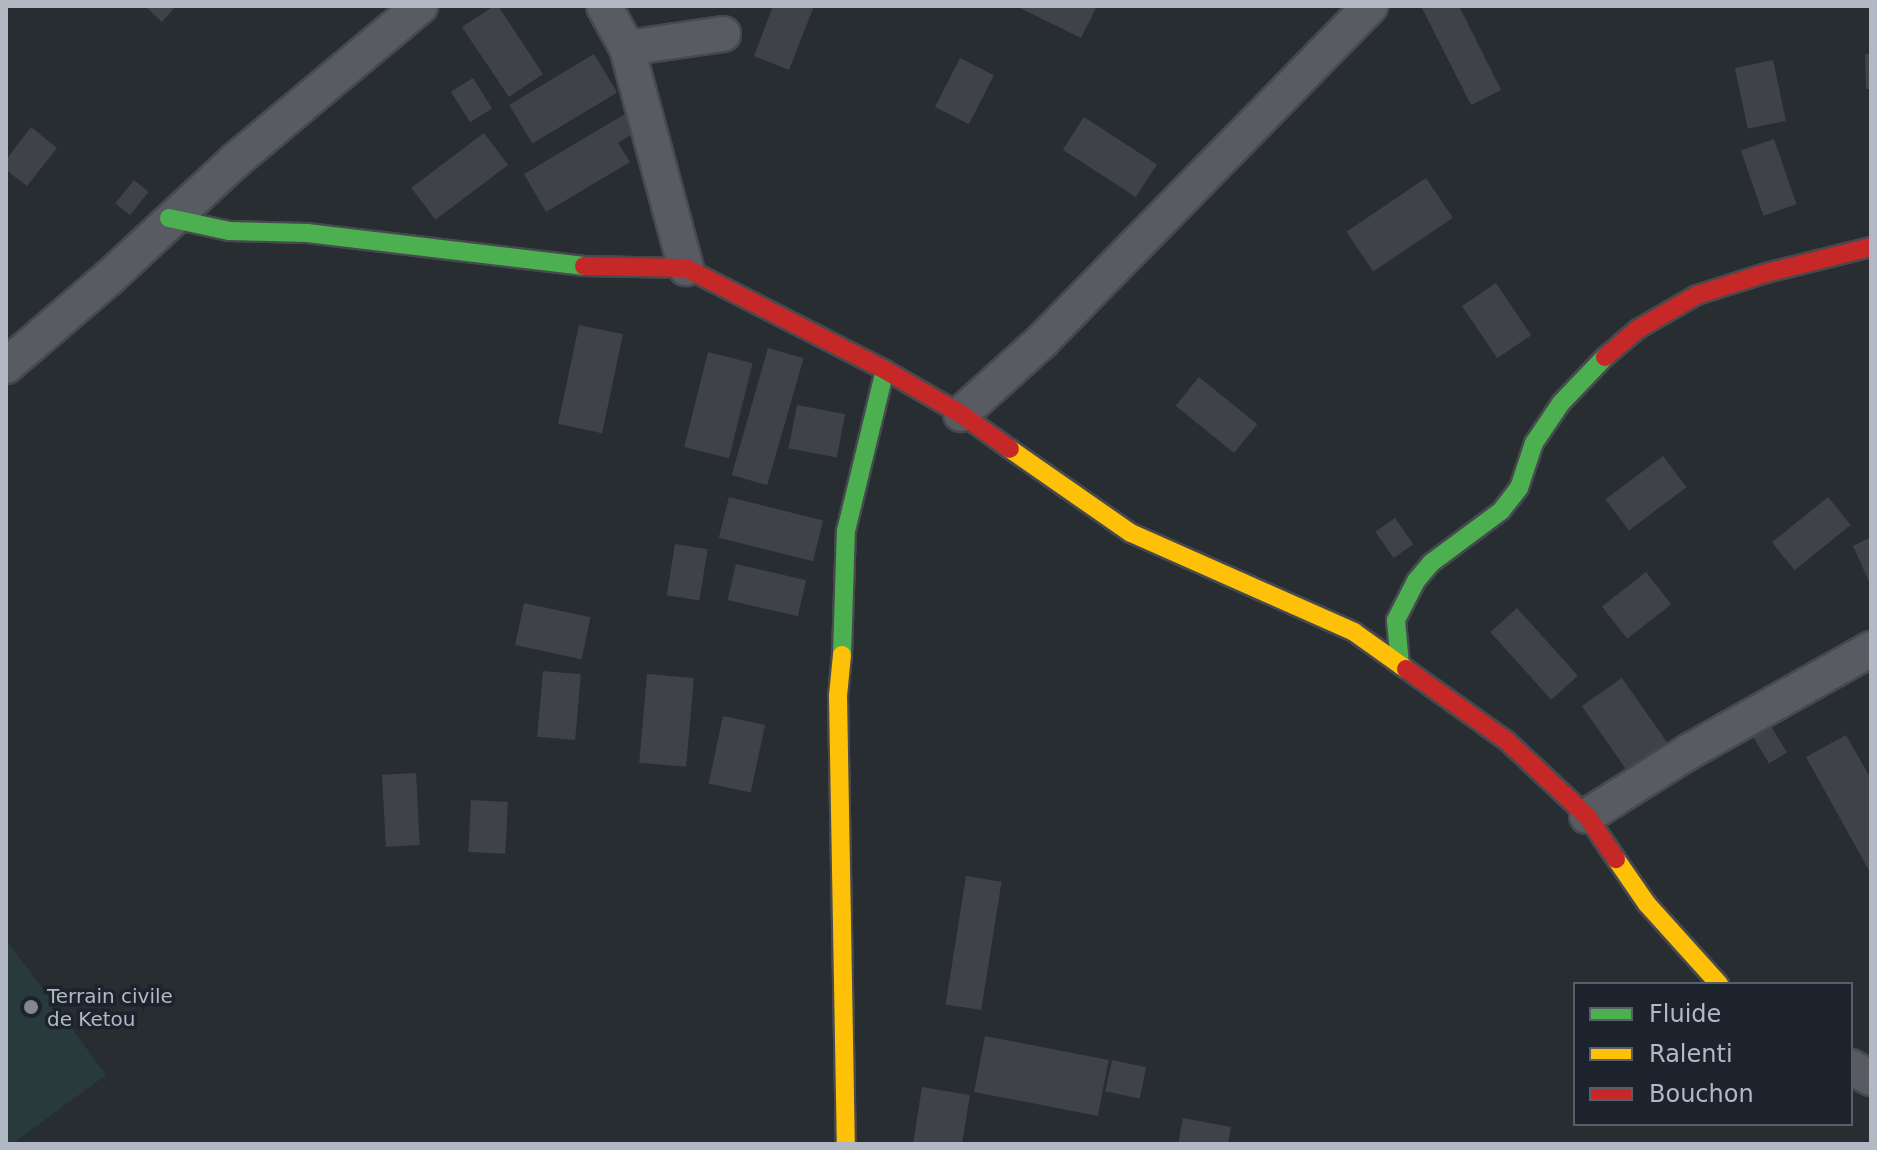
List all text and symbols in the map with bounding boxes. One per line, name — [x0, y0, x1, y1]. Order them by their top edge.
legend — [1573, 982, 1853, 1126]
place label: Terrain civile de Ketou — [47, 984, 173, 1031]
marker: Terrain civile de Ketou — [22, 998, 40, 1016]
text: Fluide — [1649, 1000, 1721, 1028]
text: Ralenti — [1649, 1040, 1733, 1068]
text: Bouchon — [1649, 1080, 1754, 1108]

